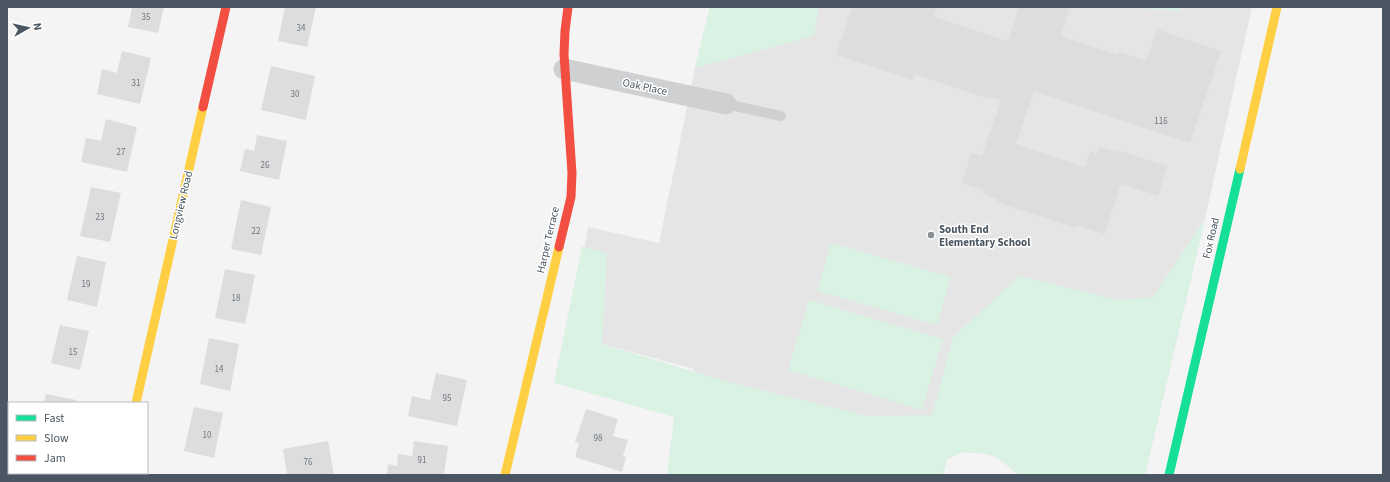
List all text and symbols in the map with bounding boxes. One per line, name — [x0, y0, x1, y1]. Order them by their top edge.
north arrow — [8, 8, 48, 48]
house number: 35 — [142, 11, 151, 24]
text: N — [29, 22, 45, 31]
house number: 34 — [297, 22, 306, 35]
street label: Oak Place — [621, 75, 669, 99]
house number: 31 — [132, 77, 140, 90]
house number: 30 — [291, 88, 300, 101]
house number: 116 — [1154, 115, 1168, 128]
house number: 27 — [117, 146, 126, 159]
house number: 26 — [261, 159, 270, 172]
street label: Longview Road — [166, 169, 196, 241]
street label: Harper Terrace — [533, 205, 563, 275]
house number: 23 — [96, 211, 105, 224]
street label: Fox Road — [1199, 216, 1223, 260]
place label: South End Elementary School — [939, 222, 1031, 250]
house number: 22 — [252, 225, 261, 238]
marker: South End Elementary School — [926, 230, 936, 240]
house number: 19 — [82, 278, 91, 291]
house number: 18 — [232, 292, 241, 305]
house number: 15 — [69, 346, 78, 359]
house number: 14 — [215, 363, 224, 376]
house number: 95 — [443, 392, 452, 405]
legend — [8, 402, 148, 474]
text: Fast — [44, 410, 64, 427]
house number: 10 — [203, 429, 212, 442]
text: Slow — [44, 430, 69, 447]
house number: 98 — [594, 432, 603, 445]
text: Jam — [44, 450, 66, 467]
house number: 91 — [418, 454, 426, 467]
house number: 76 — [304, 456, 313, 469]

